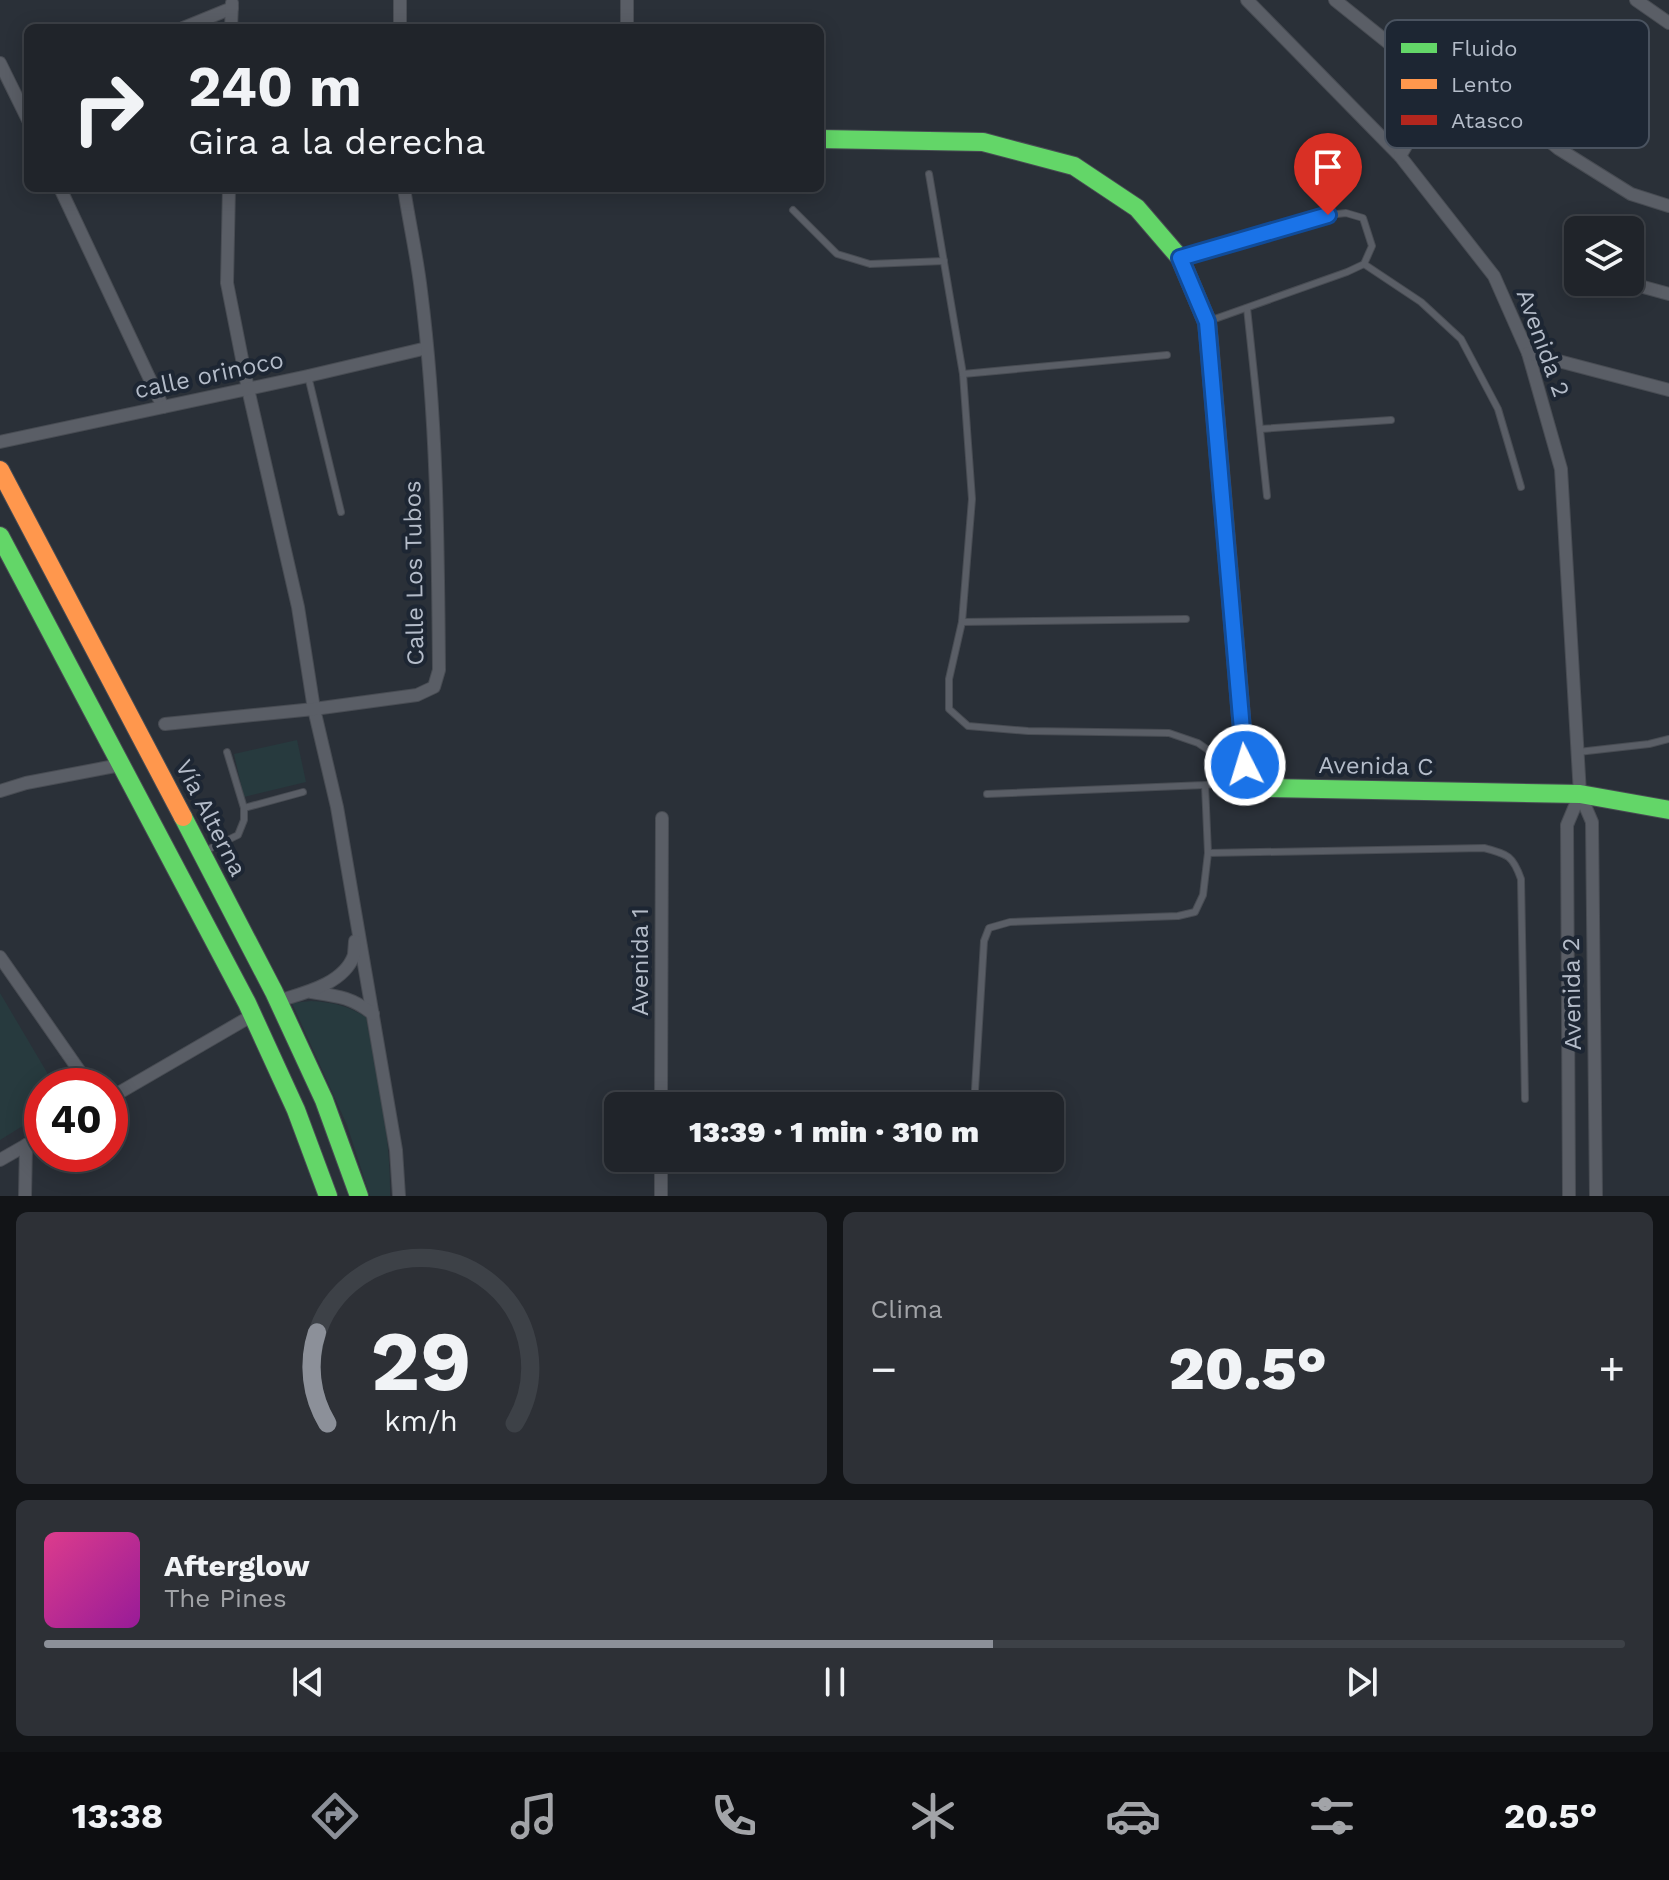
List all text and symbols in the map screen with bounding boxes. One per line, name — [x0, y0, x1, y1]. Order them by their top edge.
legend — [1385, 20, 1649, 148]
text: Fluido — [1451, 36, 1518, 61]
text: 240 m — [188, 54, 362, 120]
icon: right — [56, 56, 160, 160]
text: Lento — [1451, 72, 1512, 97]
text: Atasco — [1451, 108, 1524, 133]
text: Gira a la derecha — [188, 121, 485, 163]
pin — [1294, 133, 1362, 215]
icon: arrive — [1306, 145, 1350, 189]
map controls — [1564, 216, 1644, 296]
button: layers — [1564, 216, 1644, 296]
street label: Avenida 2 — [1511, 285, 1575, 401]
street label: calle orinoco — [132, 346, 286, 404]
street label: Calle Los Tubos — [398, 480, 430, 666]
position arrow — [1203, 723, 1287, 807]
street label: Avenida C — [1318, 751, 1434, 781]
street label: Vía Alterna — [170, 755, 252, 881]
street label: Avenida 1 — [626, 908, 654, 1016]
street label: Avenida 2 — [1557, 937, 1587, 1051]
speed limit sign: 40 — [24, 1068, 128, 1172]
text: 13:39 · 1 min · 310 m — [689, 1114, 979, 1149]
text: Clima — [871, 1294, 943, 1324]
text: 29 — [371, 1313, 472, 1410]
text: 20.5° — [1169, 1333, 1327, 1404]
text: − — [871, 1343, 897, 1395]
text: + — [1598, 1343, 1625, 1395]
text: km/h — [384, 1404, 458, 1438]
text: Afterglow — [164, 1548, 310, 1583]
text: The Pines — [164, 1583, 287, 1613]
icon: previous — [286, 1660, 330, 1704]
icon: pause — [813, 1660, 857, 1704]
icon: next — [1340, 1660, 1384, 1704]
icon: directions — [307, 1788, 363, 1844]
icon: music — [506, 1788, 562, 1844]
icon: phone — [706, 1788, 762, 1844]
icon: climate — [905, 1788, 961, 1844]
icon: car — [1105, 1788, 1161, 1844]
icon: filters — [1304, 1788, 1360, 1844]
text: 13:38 — [72, 1795, 163, 1837]
text: 20.5° — [1504, 1795, 1597, 1837]

